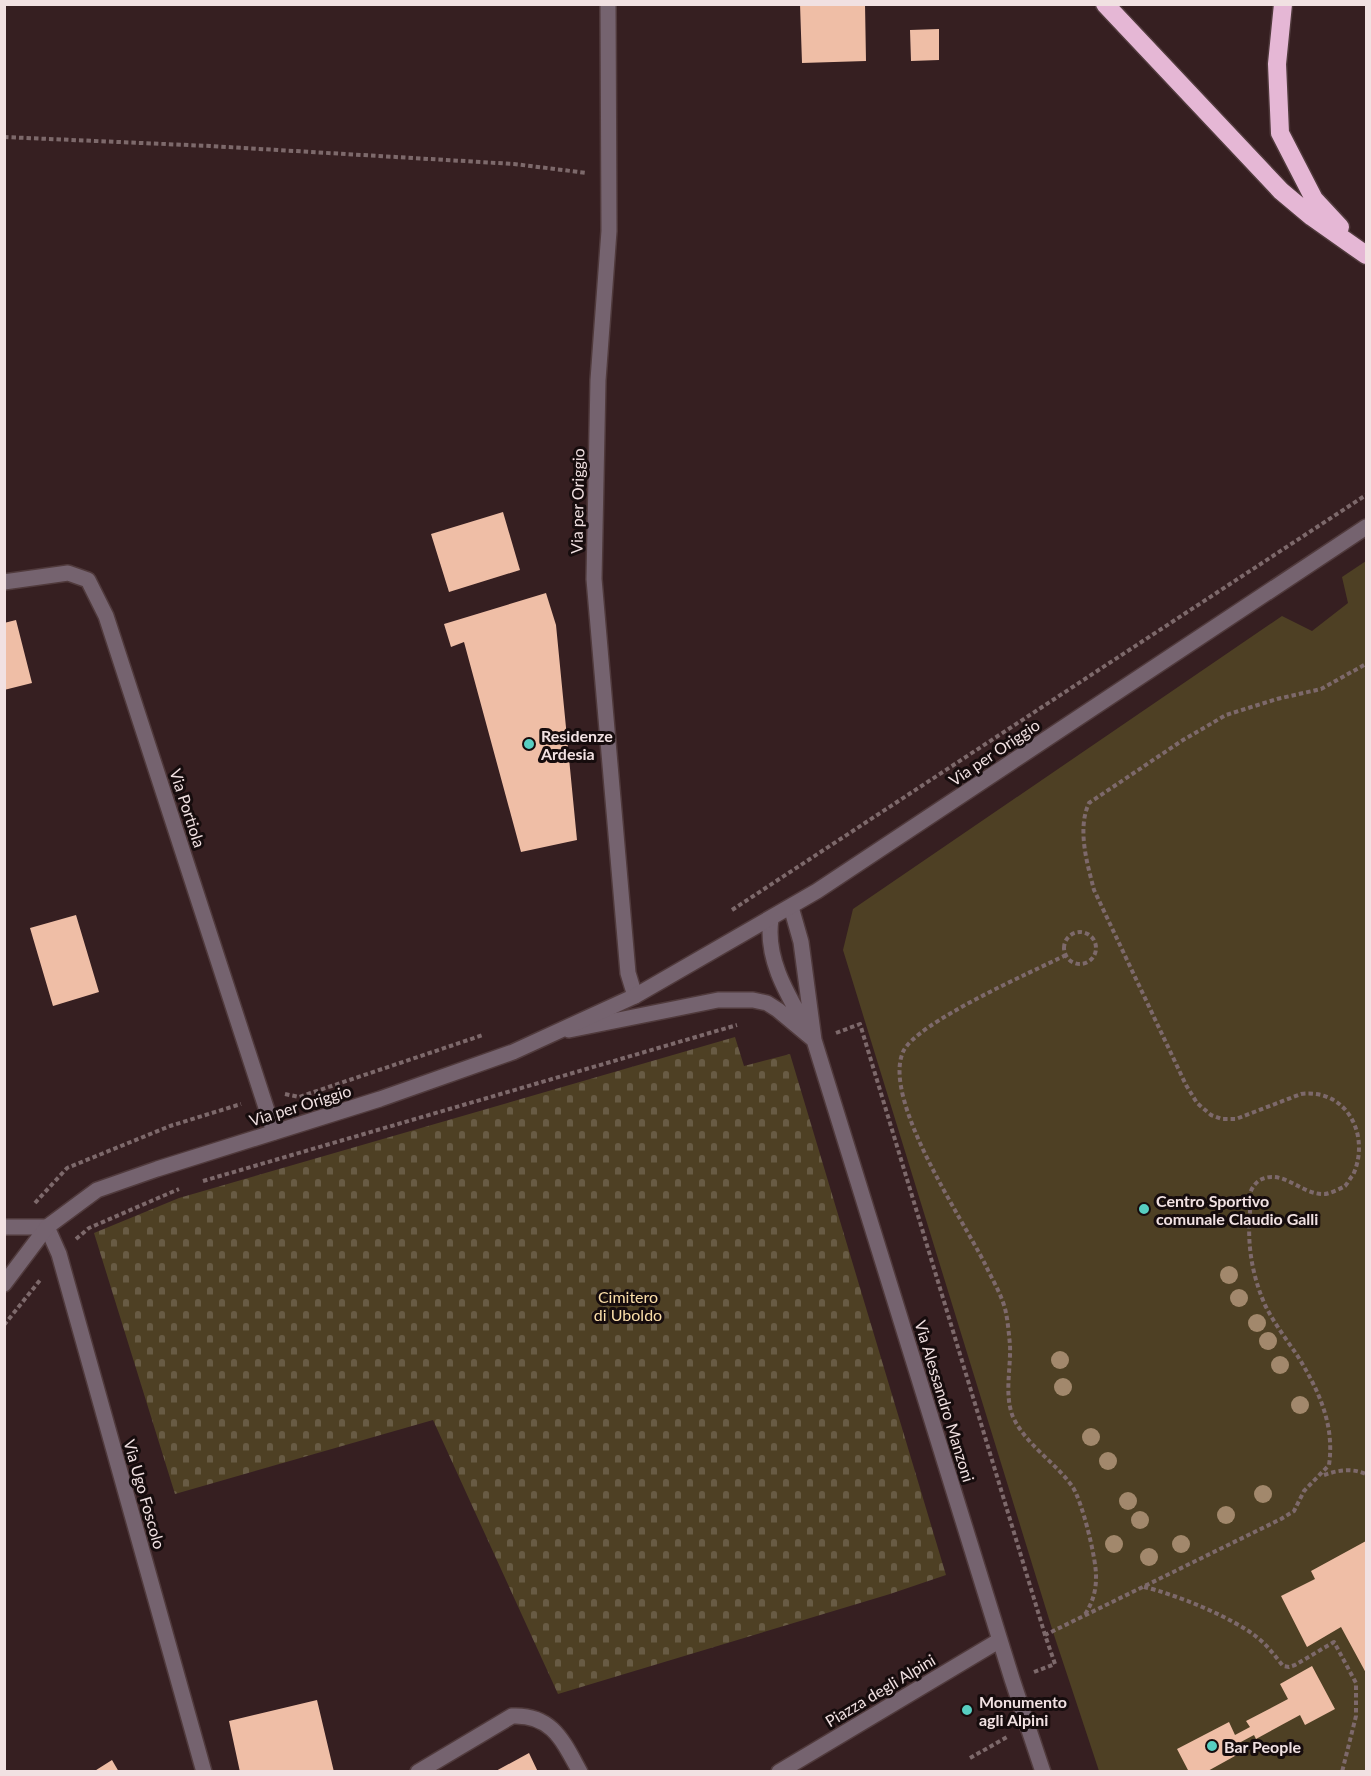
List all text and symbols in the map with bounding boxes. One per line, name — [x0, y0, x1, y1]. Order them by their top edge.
street label: Via per Origgio — [567, 448, 587, 554]
street label: Via per Origgio — [945, 715, 1043, 789]
place label: Residenze Ardesia — [540, 726, 613, 763]
marker: Residenze Ardesia — [522, 737, 536, 751]
street label: Via Portiola — [166, 766, 210, 850]
street label: Via per Origgio — [247, 1080, 353, 1130]
place label: Centro Sportivo comunale Claudio Galli — [1156, 1191, 1318, 1228]
marker: Centro Sportivo comunale Claudio Galli — [1137, 1202, 1151, 1216]
park label: Cimitero di Uboldo — [594, 1287, 662, 1324]
street label: Via Alessandro Manzoni — [911, 1318, 979, 1484]
street label: Via Ugo Foscolo — [120, 1437, 170, 1551]
street label: Piazza degli Alpini — [822, 1650, 938, 1730]
place label: Monumento agli Alpini — [979, 1692, 1067, 1729]
marker: Monumento agli Alpini — [960, 1703, 974, 1717]
place label: Bar People — [1224, 1737, 1301, 1756]
marker: Bar People — [1205, 1739, 1219, 1753]

